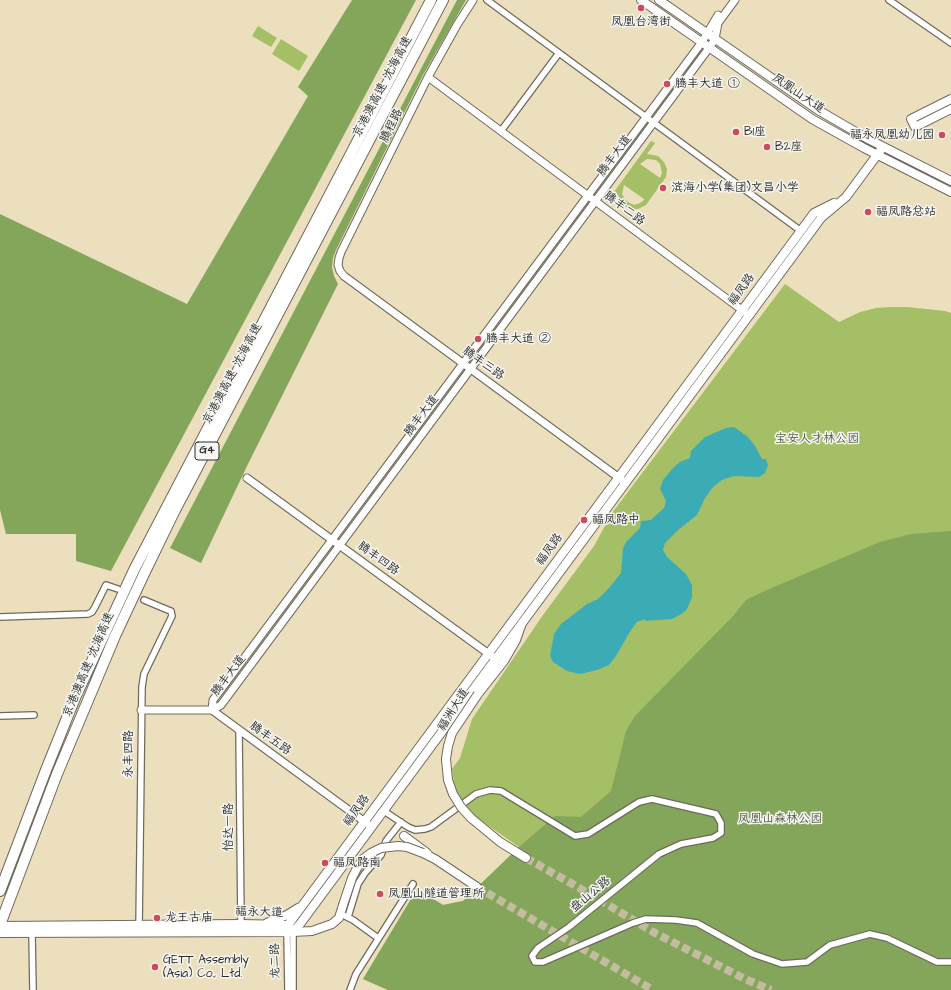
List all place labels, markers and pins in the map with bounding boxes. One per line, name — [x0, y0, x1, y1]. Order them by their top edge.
marker: 凤凰台湾街 — [636, 3, 646, 13]
place label: 凤凰台湾街 — [611, 15, 671, 29]
place label: 腾丰大道 ① — [675, 77, 740, 91]
marker: 腾丰大道 ① — [662, 79, 672, 89]
place label: B1座 — [744, 125, 766, 139]
marker: B1座 — [731, 127, 741, 137]
place label: 福永凤凰幼儿园 — [850, 128, 934, 142]
marker: 福永凤凰幼儿园 — [937, 130, 947, 140]
place label: B2座 — [775, 140, 802, 154]
marker: B2座 — [762, 142, 772, 152]
place label: 滨海小学(集团)文昌小学 — [671, 181, 799, 195]
marker: 滨海小学(集团)文昌小学 — [658, 183, 668, 193]
place label: 福凤路总站 — [876, 205, 936, 219]
marker: 福凤路总站 — [863, 207, 873, 217]
place label: 腾丰大道 ② — [486, 332, 551, 346]
marker: 腾丰大道 ② — [473, 334, 483, 344]
place label: 福凤路中 — [592, 513, 640, 527]
marker: 福凤路中 — [579, 515, 589, 525]
place label: 福凤路南 — [333, 856, 381, 870]
marker: 福凤路南 — [320, 858, 330, 868]
place label: 凤凰山隧道管理所 — [388, 887, 484, 901]
marker: 凤凰山隧道管理所 — [375, 889, 385, 899]
place label: 龙王古庙 — [165, 911, 213, 925]
marker: 龙王古庙 — [152, 913, 162, 923]
place label: GETT Assembly (Asia) Co., Ltd. — [163, 953, 249, 981]
marker: GETT Assembly (Asia) Co., Ltd. — [150, 962, 160, 972]

